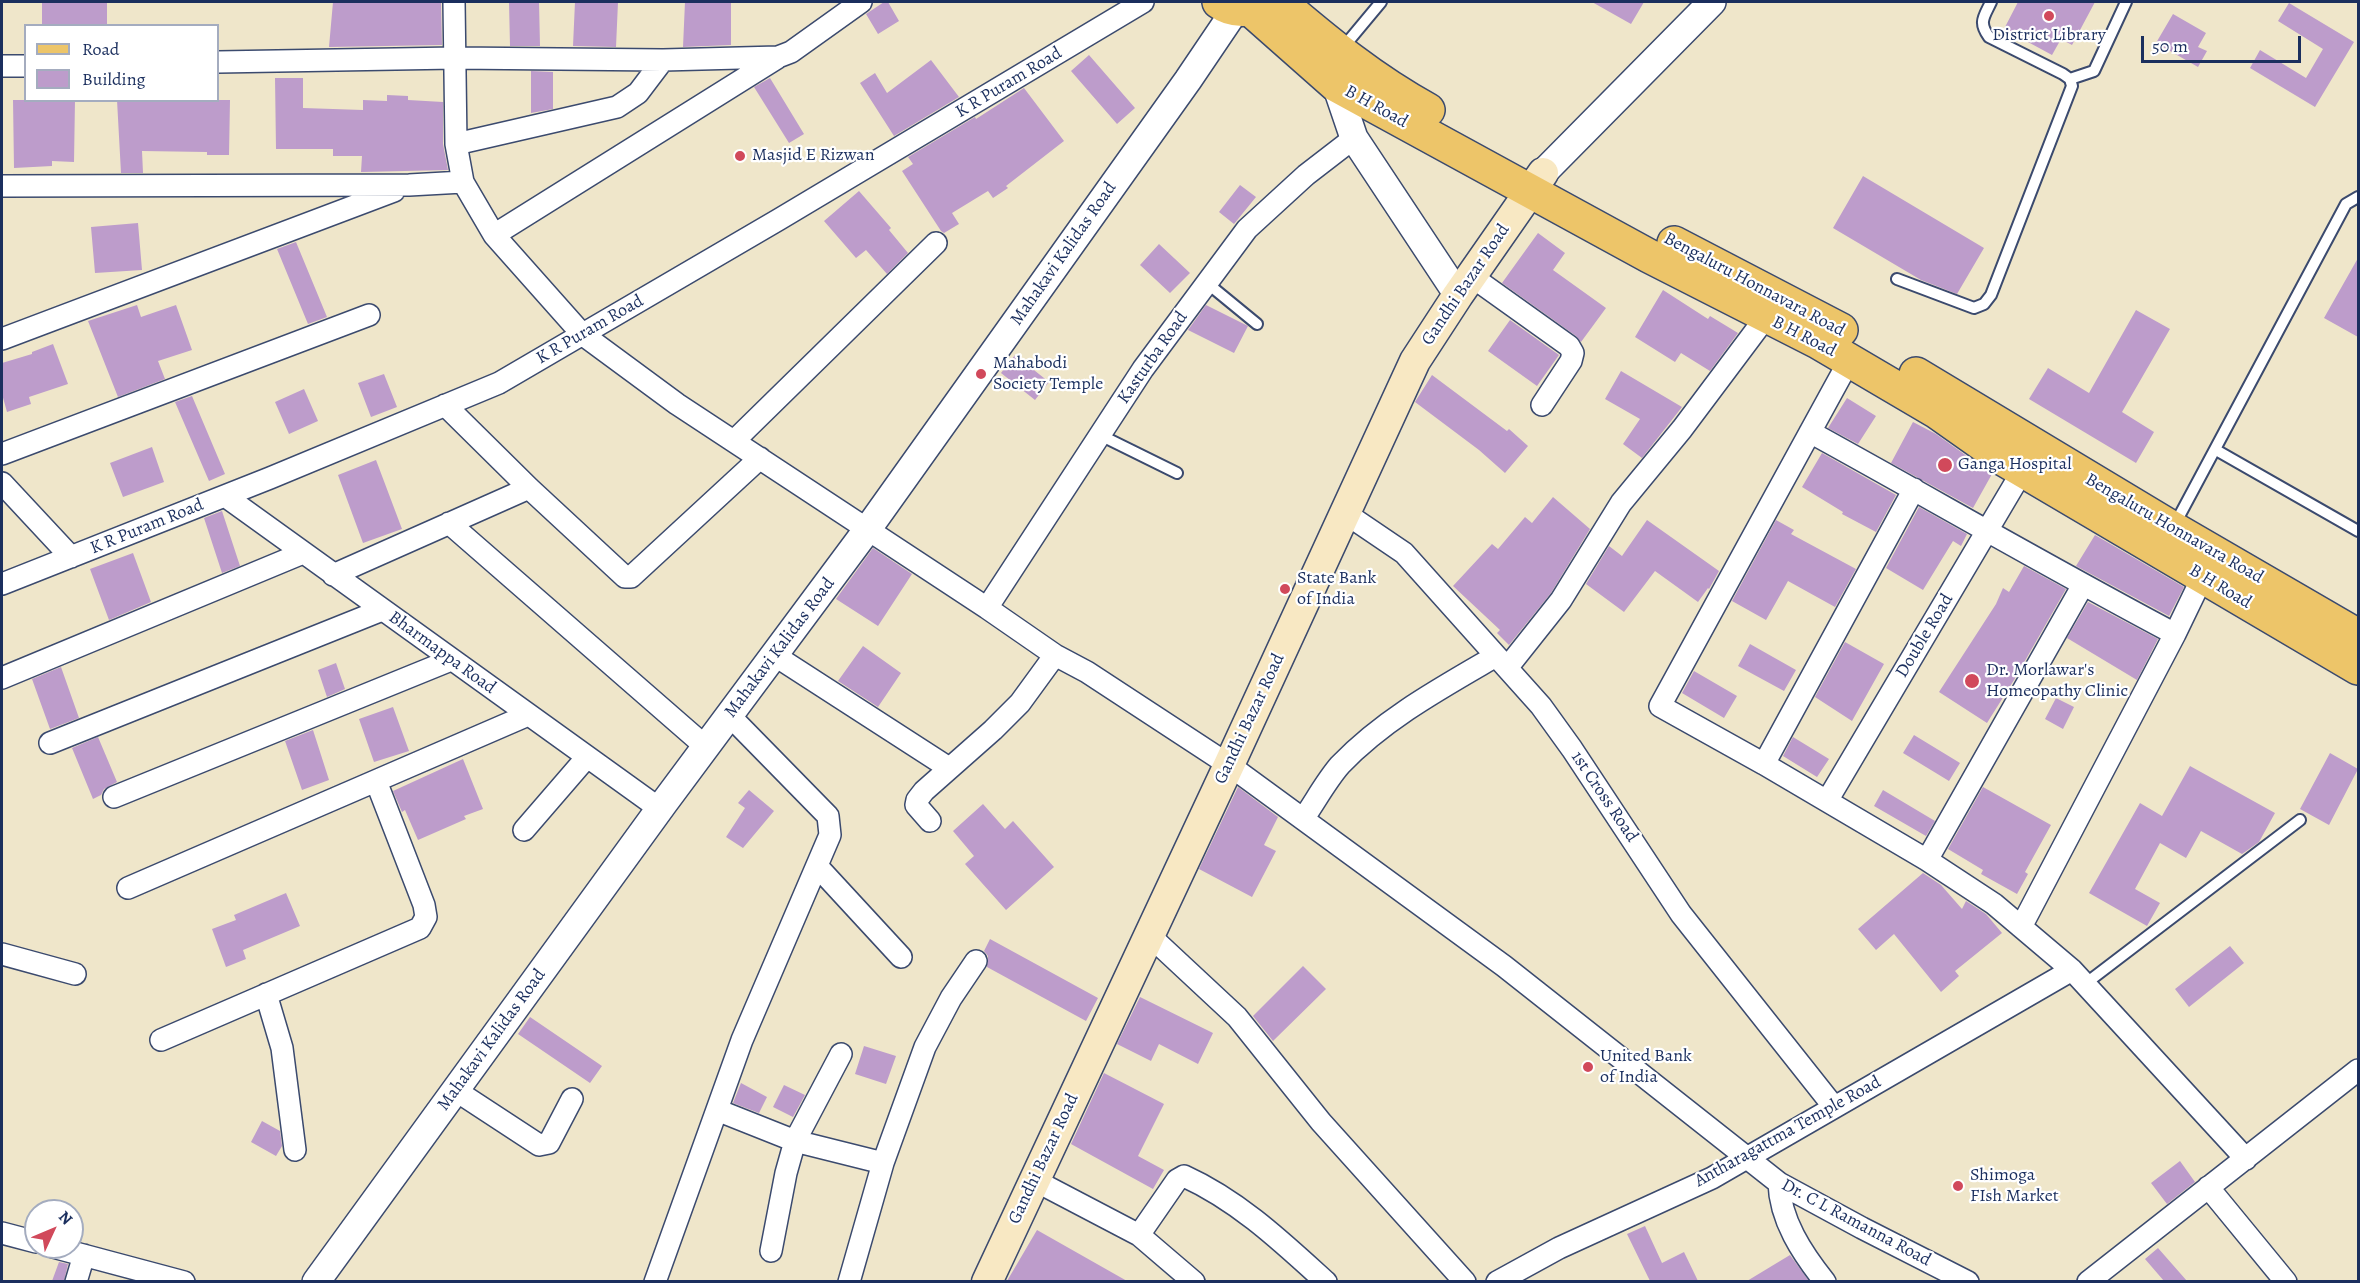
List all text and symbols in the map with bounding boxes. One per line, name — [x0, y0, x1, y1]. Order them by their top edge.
marker: District Library — [2042, 9, 2056, 23]
legend — [24, 24, 219, 102]
scale bar — [2144, 24, 2304, 62]
place label: District Library — [1992, 25, 2106, 47]
text: 50 m — [2152, 34, 2188, 58]
text: Road — [82, 37, 119, 61]
street label: K R Puram Road — [952, 43, 1066, 123]
text: Building — [82, 67, 146, 91]
street label: B H Road — [1341, 81, 1411, 133]
place label: Masjid E Rizwan — [752, 145, 875, 167]
marker: Masjid E Rizwan — [733, 149, 747, 163]
street label: Mahakavi Kalidas Road — [1006, 178, 1122, 330]
street label: Gandhi Bazar Road — [1417, 220, 1515, 350]
street label: Bengaluru Honnavara Road — [1660, 228, 1848, 342]
street label: K R Puram Road — [533, 291, 647, 369]
street label: Kasturba Road — [1113, 308, 1193, 408]
street label: B H Road — [1768, 312, 1840, 362]
place label: Mahabodi Society Temple — [993, 353, 1103, 395]
marker: Mahabodi Society Temple — [974, 367, 988, 381]
place label: Ganga Hospital — [1958, 454, 2072, 476]
marker: Ganga Hospital — [1936, 456, 1954, 474]
street label: Bengaluru Honnavara Road — [2081, 469, 2267, 589]
street label: K R Puram Road — [87, 494, 207, 560]
street label: B H Road — [2185, 560, 2255, 614]
place label: State Bank of India — [1297, 568, 1376, 610]
street label: Mahakavi Kalidas Road — [720, 574, 840, 722]
marker: State Bank of India — [1278, 582, 1292, 596]
street label: Double Road — [1892, 590, 1958, 682]
street label: Bharmappa Road — [384, 607, 500, 699]
street label: Gandhi Bazar Road — [1210, 650, 1290, 788]
place label: Dr. Morlawar's Homeopathy Clinic — [1986, 660, 2128, 702]
marker: Dr. Morlawar's Homeopathy Clinic — [1963, 672, 1981, 690]
street label: 1st Cross Road — [1566, 747, 1642, 847]
street label: Mahakavi Kalidas Road — [433, 965, 551, 1115]
place label: United Bank of India — [1600, 1046, 1692, 1088]
marker: United Bank of India — [1581, 1060, 1595, 1074]
street label: Antharagattma Temple Road — [1691, 1072, 1885, 1192]
street label: Gandhi Bazar Road — [1004, 1090, 1084, 1228]
place label: Shimoga FIsh Market — [1970, 1165, 2059, 1208]
street label: Dr. C L Ramanna Road — [1778, 1174, 1934, 1272]
marker: Shimoga FIsh Market — [1951, 1179, 1965, 1193]
north arrow — [24, 1199, 84, 1259]
text: N — [54, 1206, 77, 1230]

